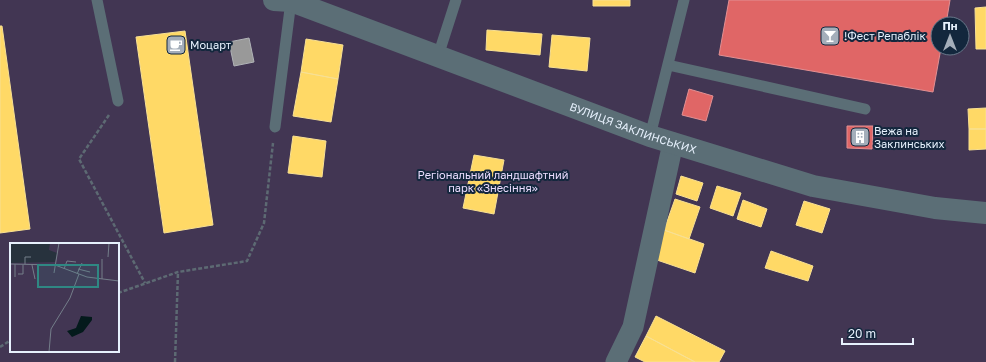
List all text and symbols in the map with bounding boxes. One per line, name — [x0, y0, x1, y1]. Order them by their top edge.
north arrow — [930, 16, 970, 56]
text: Пн — [943, 19, 958, 32]
bar icon: !Фест Репаблік — [819, 25, 841, 47]
place label: !Фест Репаблік — [844, 29, 926, 42]
cafe icon: Моцарт — [165, 34, 187, 56]
place label: Моцарт — [190, 38, 232, 51]
street label: ВУЛИЦЯ ЗАКЛИНСЬКИХ — [568, 99, 698, 156]
place label: Вежа на Заклинських — [874, 124, 945, 150]
building icon: Вежа на Заклинських — [849, 126, 871, 148]
park label: Регіональний ландшафтний парк «Знесіння» — [418, 168, 568, 194]
inset map — [10, 243, 119, 352]
scale bar — [842, 320, 913, 346]
text: 20 m — [848, 326, 876, 341]

